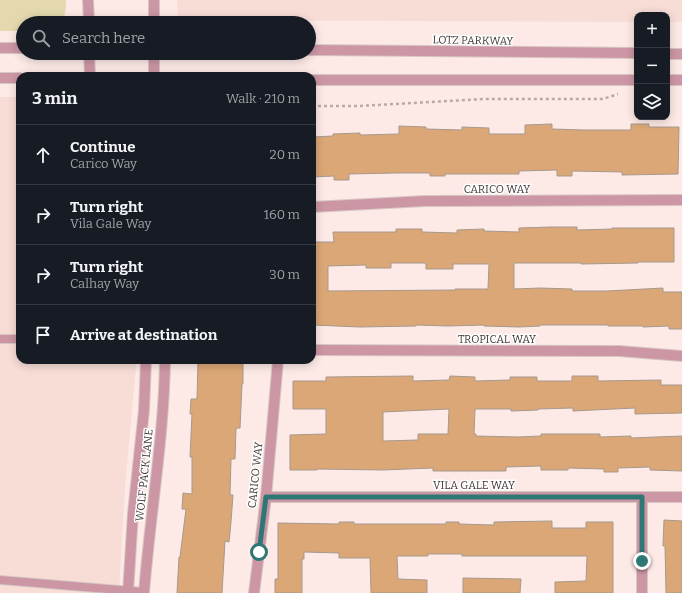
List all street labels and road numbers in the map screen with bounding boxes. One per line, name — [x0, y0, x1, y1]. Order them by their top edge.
street label: LOTZ PARKWAY — [432, 33, 515, 48]
street label: CARICO WAY — [464, 183, 531, 196]
street label: TROPICAL WAY — [458, 333, 537, 346]
street label: WOLF PACK LANE — [133, 428, 156, 522]
street label: CARICO WAY — [246, 440, 266, 509]
street label: VILA GALE WAY — [433, 479, 516, 492]

